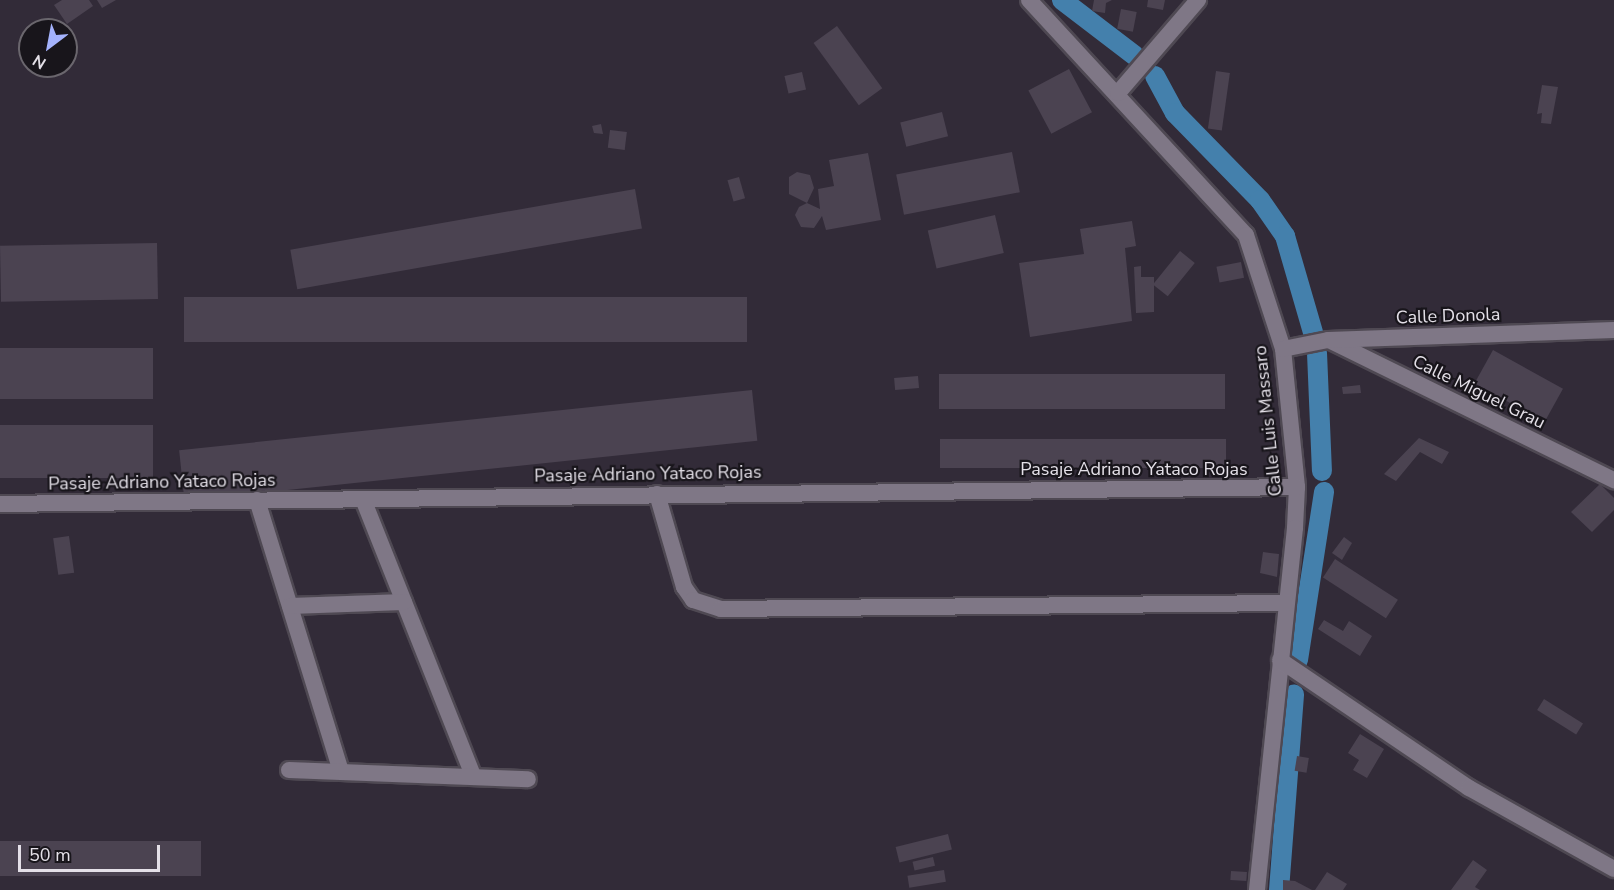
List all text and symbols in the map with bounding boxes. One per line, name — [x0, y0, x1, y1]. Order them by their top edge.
north arrow — [18, 18, 78, 78]
text: N — [29, 49, 50, 74]
street label: Calle Donola — [1395, 303, 1501, 329]
street label: Calle Luis Massaro — [1249, 345, 1287, 497]
street label: Calle Miguel Grau — [1409, 351, 1549, 433]
street label: Pasaje Adriano Yataco Rojas — [1020, 458, 1248, 480]
street label: Pasaje Adriano Yataco Rojas — [534, 461, 762, 487]
street label: Pasaje Adriano Yataco Rojas — [48, 469, 276, 495]
scale bar — [21, 833, 164, 871]
text: 50 m — [29, 843, 71, 867]

